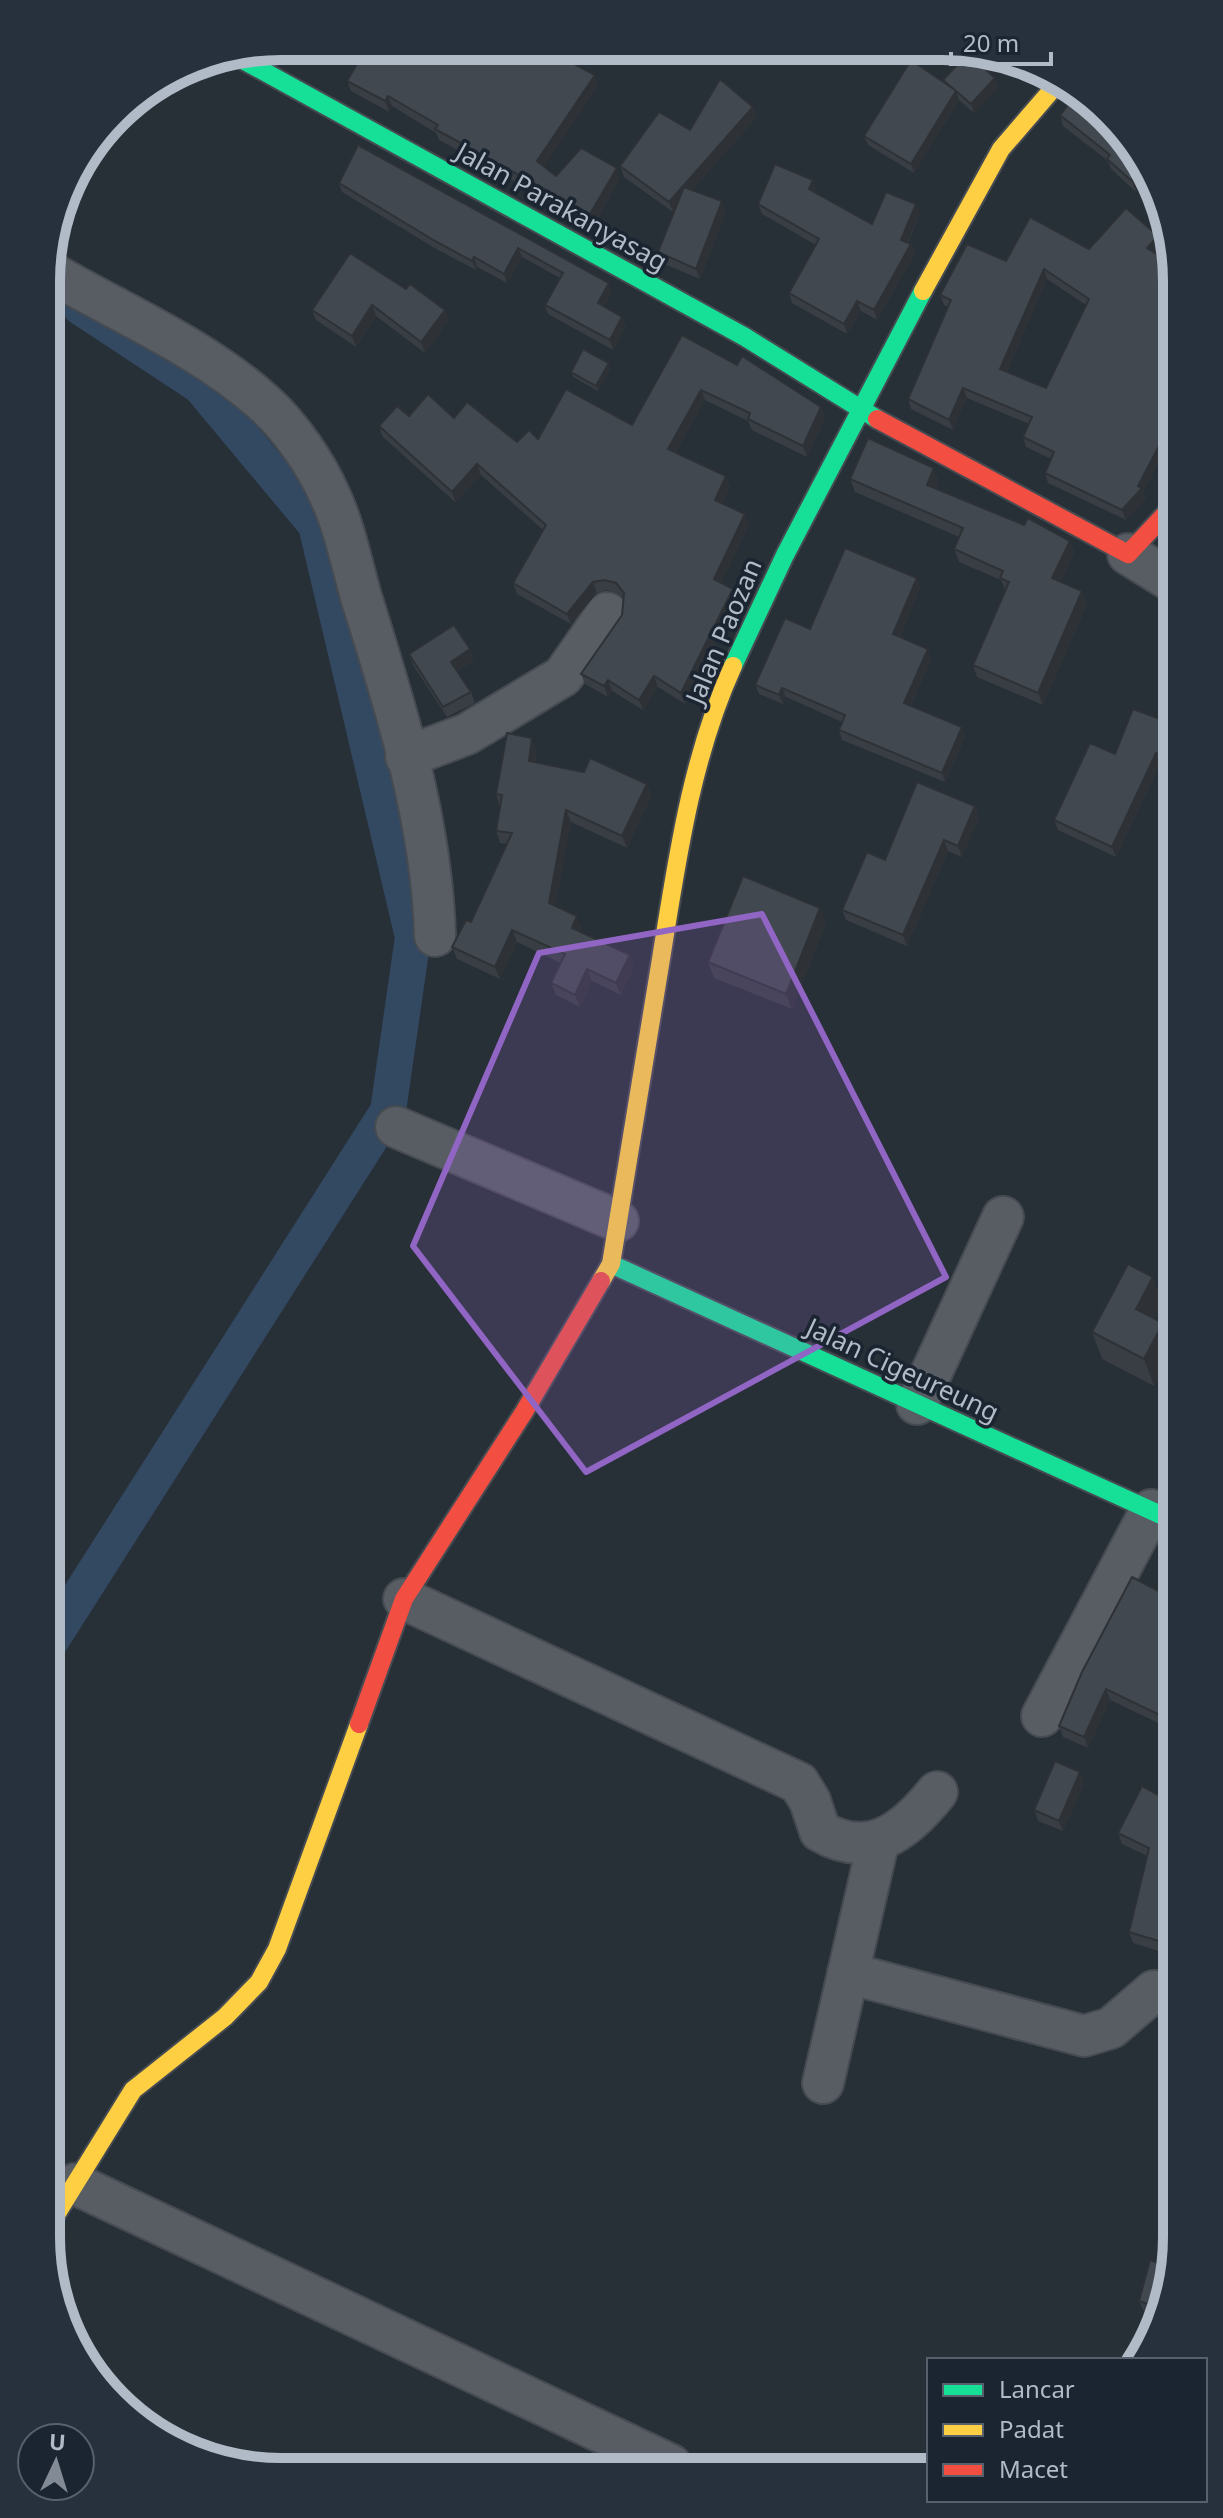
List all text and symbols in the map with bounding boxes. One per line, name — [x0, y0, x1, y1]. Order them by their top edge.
scale bar — [951, 16, 1051, 66]
text: 20 m — [963, 26, 1019, 59]
street label: Jalan Parakanyasag — [447, 132, 674, 279]
street label: Jalan Paozan — [675, 553, 770, 712]
street label: Jalan Cigeureung — [798, 1307, 1005, 1429]
legend — [927, 2358, 1207, 2502]
text: Lancar — [999, 2372, 1075, 2405]
text: Padat — [999, 2412, 1064, 2445]
north arrow — [16, 2422, 96, 2502]
text: U — [48, 2426, 67, 2457]
text: Macet — [999, 2452, 1068, 2485]

